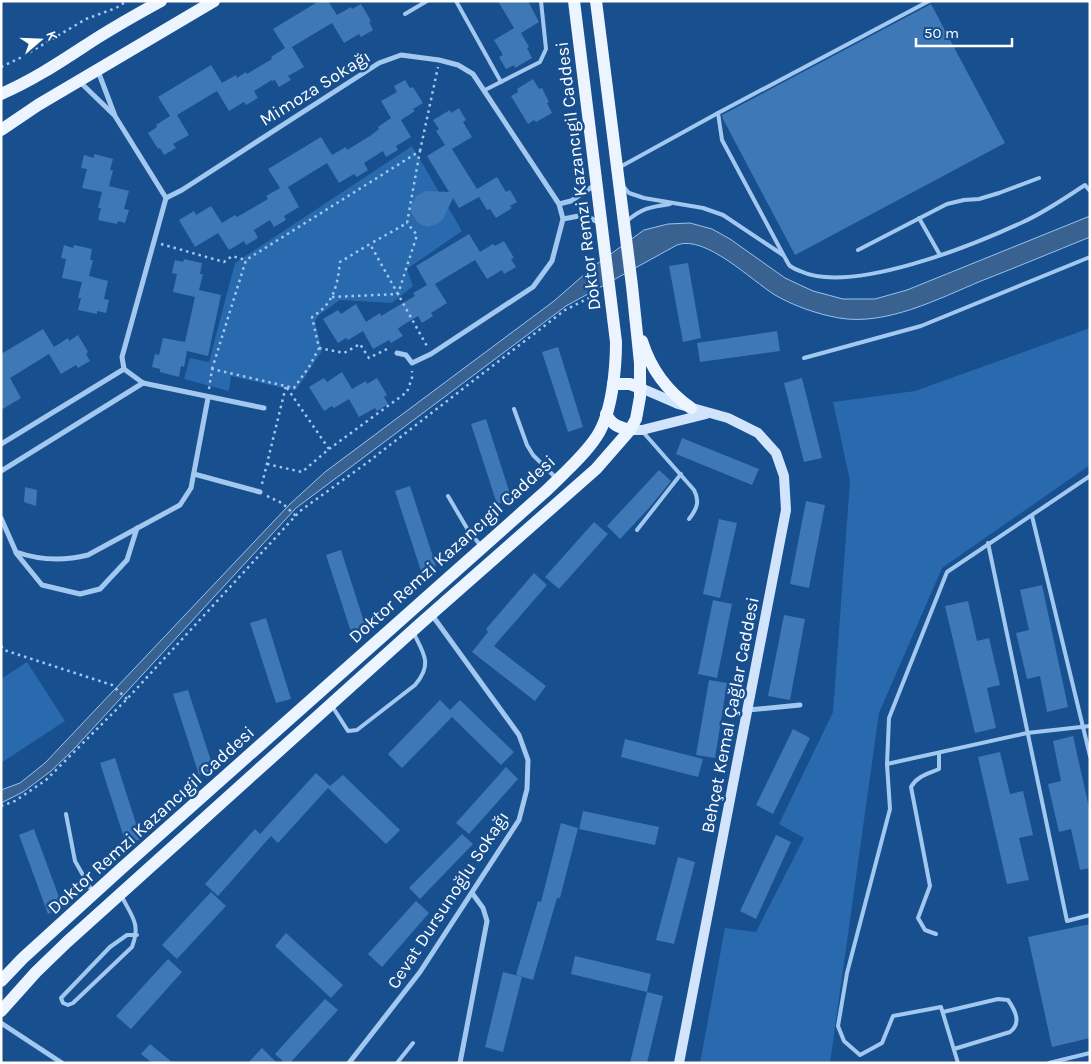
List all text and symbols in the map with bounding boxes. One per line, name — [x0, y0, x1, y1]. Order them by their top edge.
north arrow — [15, 15, 65, 65]
scale bar — [916, 15, 1012, 47]
text: 50 m — [924, 24, 959, 42]
text: K — [42, 29, 62, 44]
street label: Doktor Remzi Kazancıgil Caddesi — [551, 40, 605, 312]
street label: Mimoza Sokağı — [256, 45, 374, 131]
street label: Doktor Remzi Kazancıgil Caddesi — [344, 450, 560, 648]
street label: Behçet Kemal Çağlar Caddesi — [696, 595, 764, 835]
street label: Doktor Remzi Kazancıgil Caddesi — [43, 721, 259, 919]
street label: Cevat Dursunoğlu Sokağı — [382, 807, 514, 993]

